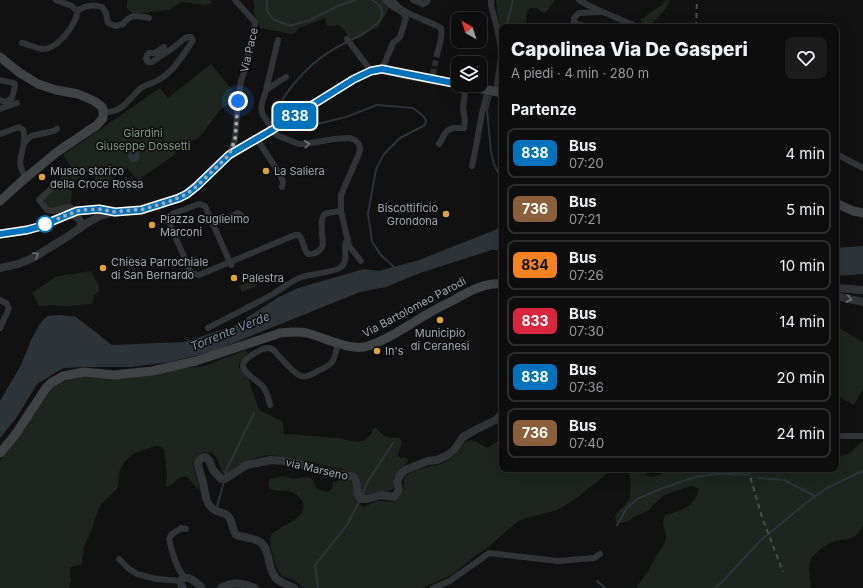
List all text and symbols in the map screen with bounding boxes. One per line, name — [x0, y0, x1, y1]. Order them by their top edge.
north arrow — [451, 12, 487, 48]
map controls — [451, 12, 487, 92]
street label: Via Pace — [237, 26, 261, 74]
button: heart — [785, 37, 827, 79]
text: Capolinea Via De Gasperi — [511, 38, 748, 61]
button: layers — [451, 56, 487, 92]
text: A piedi · 4 min · 280 m — [511, 65, 649, 81]
your location — [228, 91, 248, 111]
text: Partenze — [511, 100, 577, 119]
line badge: 838 — [272, 103, 318, 129]
text: 838 — [281, 107, 309, 124]
park label: Giardini Giuseppe Dossetti — [96, 126, 190, 153]
text: Bus — [569, 136, 597, 155]
one-way arrow — [304, 139, 310, 148]
text: 838 — [521, 144, 549, 161]
text: 4 min — [785, 144, 825, 163]
text: 07:20 — [569, 155, 604, 171]
place label: Museo storico della Croce Rossa — [50, 164, 143, 191]
place label: La Saliera — [274, 164, 325, 178]
marker: La Saliera — [261, 166, 271, 176]
marker: Museo storico della Croce Rossa — [37, 172, 47, 182]
text: Bus — [569, 192, 597, 211]
text: 736 — [522, 200, 548, 217]
text: 5 min — [786, 200, 825, 219]
place label: Biscottificio Grondona — [378, 201, 438, 228]
marker: Biscottificio Grondona — [441, 209, 451, 219]
text: 07:21 — [569, 211, 601, 227]
place label: Piazza Guglielmo Marconi — [160, 212, 250, 239]
unlabelled marker — [36, 215, 54, 233]
marker: Piazza Guglielmo Marconi — [147, 220, 157, 230]
text: Bus — [569, 248, 597, 267]
one-way arrow — [32, 253, 39, 260]
place label: Chiesa Parrochiale di San Bernardo — [111, 255, 208, 282]
text: 834 — [521, 256, 549, 273]
text: 10 min — [780, 256, 825, 275]
marker: Chiesa Parrochiale di San Bernardo — [98, 263, 108, 273]
text: 07:26 — [569, 267, 604, 283]
place label: Palestra — [242, 271, 284, 285]
marker: Palestra — [229, 273, 239, 283]
street label: Via Bartolomeo Parodi — [360, 274, 468, 340]
one-way arrow — [846, 294, 853, 303]
text: Bus — [569, 304, 597, 323]
water label: Torrente Verde — [188, 308, 272, 354]
text: 833 — [521, 312, 549, 329]
text: 14 min — [779, 312, 825, 331]
marker: Municipio di Ceranesi — [435, 315, 445, 325]
text: 07:30 — [569, 323, 604, 339]
place label: Municipio di Ceranesi — [411, 326, 469, 353]
place label: In's — [385, 344, 404, 358]
marker: In's — [372, 346, 382, 356]
text: Bus — [569, 360, 597, 379]
text: 838 — [521, 368, 549, 385]
text: 20 min — [777, 368, 825, 387]
text: 07:36 — [569, 379, 604, 395]
text: Bus — [569, 416, 597, 435]
text: 736 — [522, 424, 548, 441]
text: 24 min — [777, 424, 825, 443]
text: 07:40 — [569, 435, 604, 451]
street label: via Marseno — [284, 455, 350, 483]

